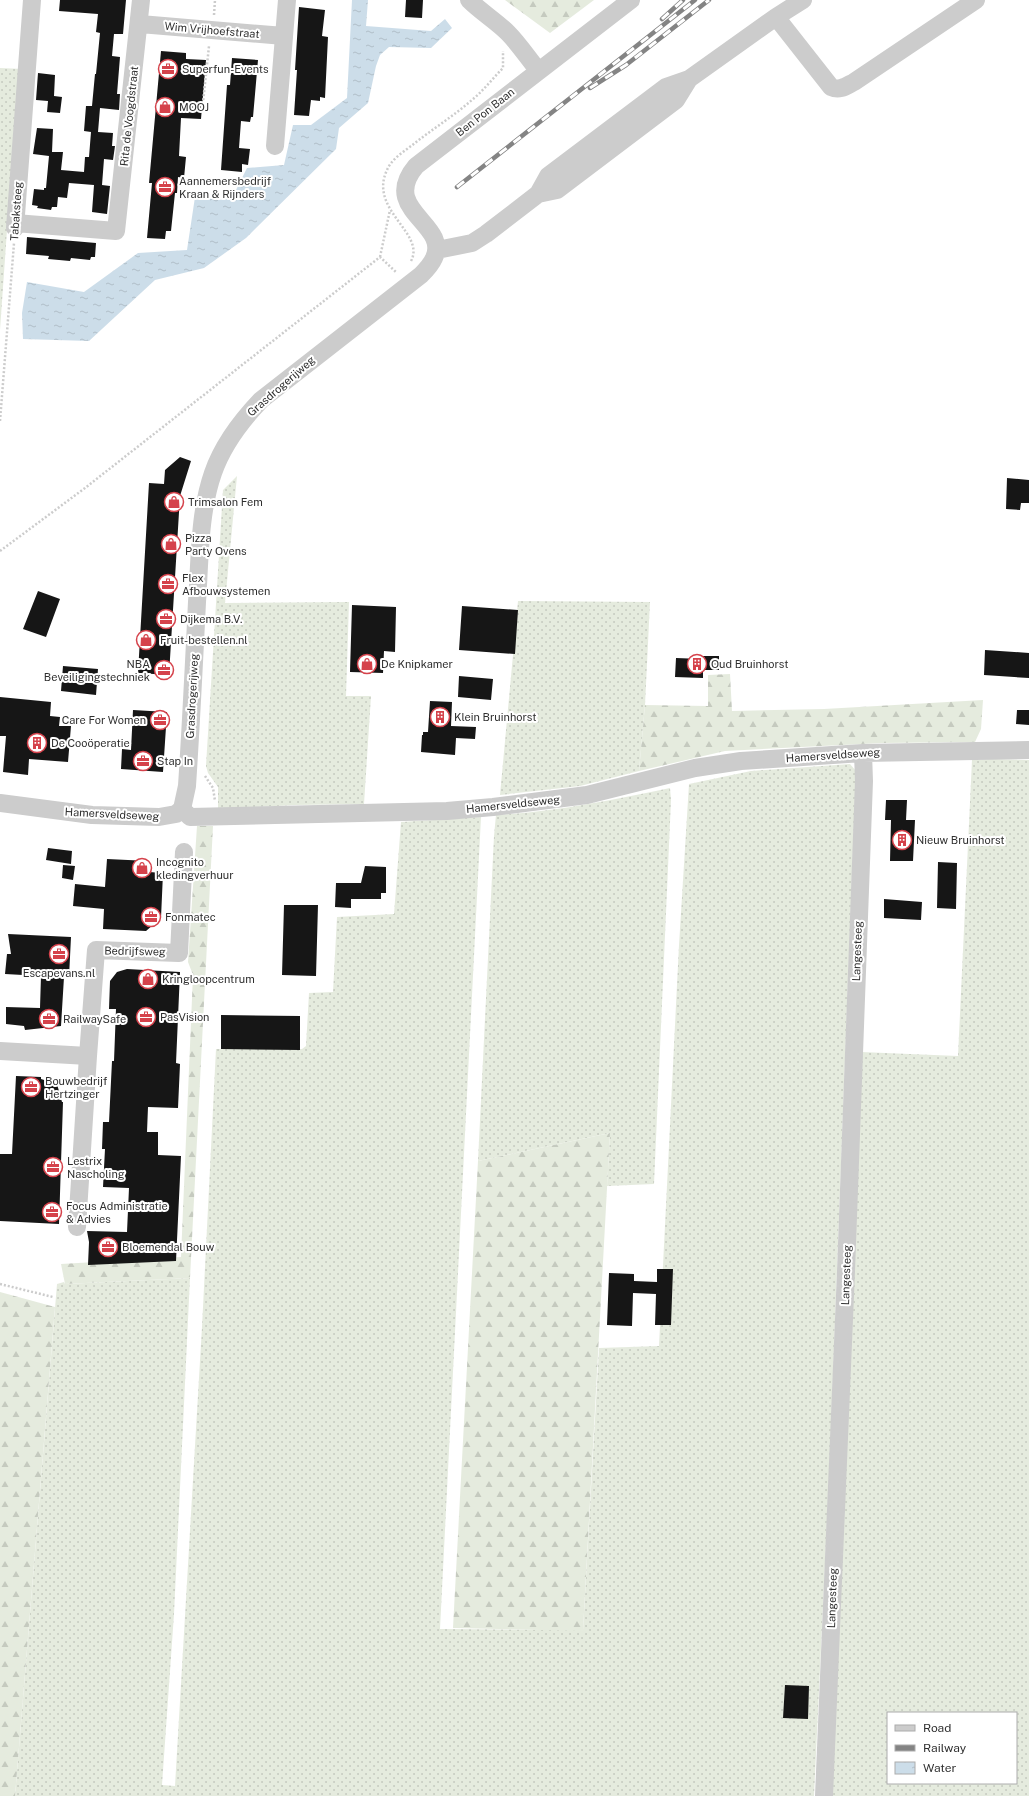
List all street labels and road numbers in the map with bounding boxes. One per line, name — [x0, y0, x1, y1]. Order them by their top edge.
street label: Wim Vrijhoefstraat — [164, 20, 260, 40]
street label: Rita de Voogdstraat — [118, 65, 140, 167]
street label: Ben Pon Baan — [453, 86, 517, 138]
street label: Tabaksteeg — [8, 181, 24, 241]
street label: Grasdrogerijweg — [245, 353, 317, 418]
street label: Grasdrogerijweg — [184, 653, 200, 739]
street label: Hamersveldseweg — [785, 746, 881, 764]
street label: Hamersveldseweg — [465, 793, 561, 815]
street label: Hamersveldseweg — [64, 806, 160, 822]
street label: Langesteeg — [850, 921, 864, 981]
street label: Bedrijfsweg — [104, 944, 166, 958]
street label: Langesteeg — [839, 1245, 853, 1305]
street label: Langesteeg — [825, 1568, 839, 1628]

